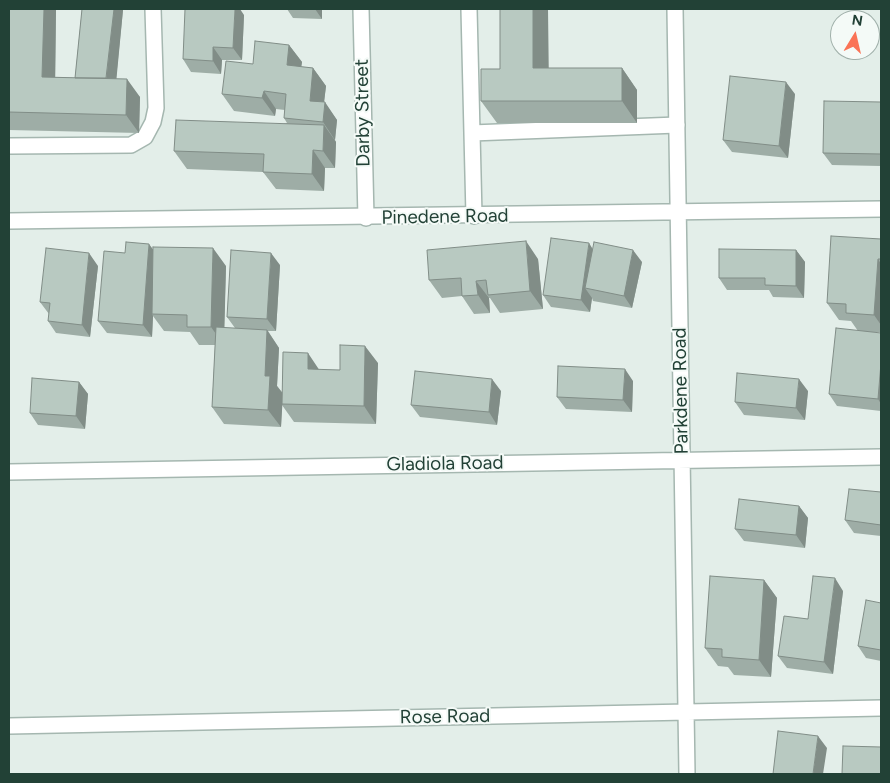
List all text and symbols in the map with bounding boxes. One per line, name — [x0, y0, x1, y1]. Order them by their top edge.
north arrow — [830, 10, 880, 60]
text: N — [851, 11, 864, 30]
street label: Darby Street — [351, 59, 375, 167]
street label: Pinedene Road — [381, 204, 509, 230]
street label: Parkdene Road — [668, 327, 694, 455]
street label: Gladiola Road — [386, 452, 504, 476]
street label: Rose Road — [400, 705, 490, 729]

